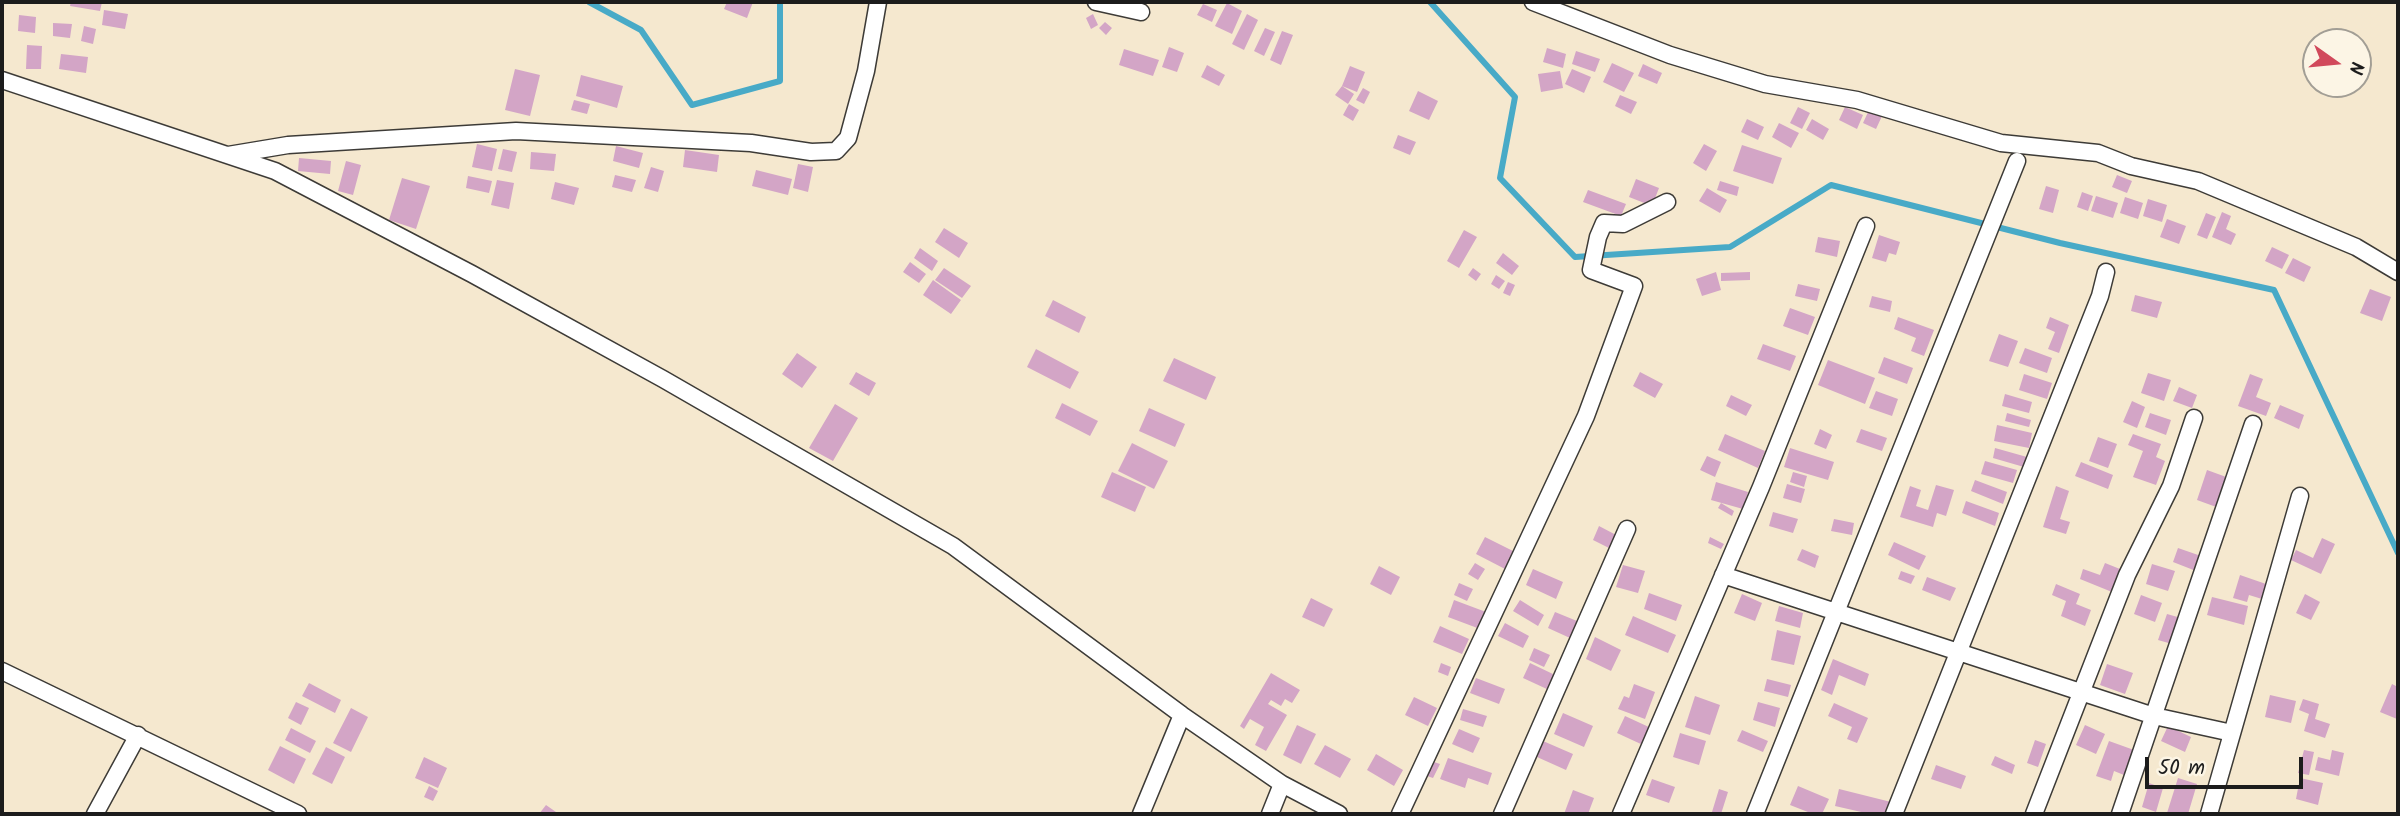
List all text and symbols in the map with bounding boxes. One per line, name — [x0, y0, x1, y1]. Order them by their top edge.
north arrow — [2302, 28, 2372, 98]
text: N — [2339, 58, 2371, 78]
scale bar — [2148, 742, 2306, 786]
text: 50 m — [2158, 752, 2205, 785]

